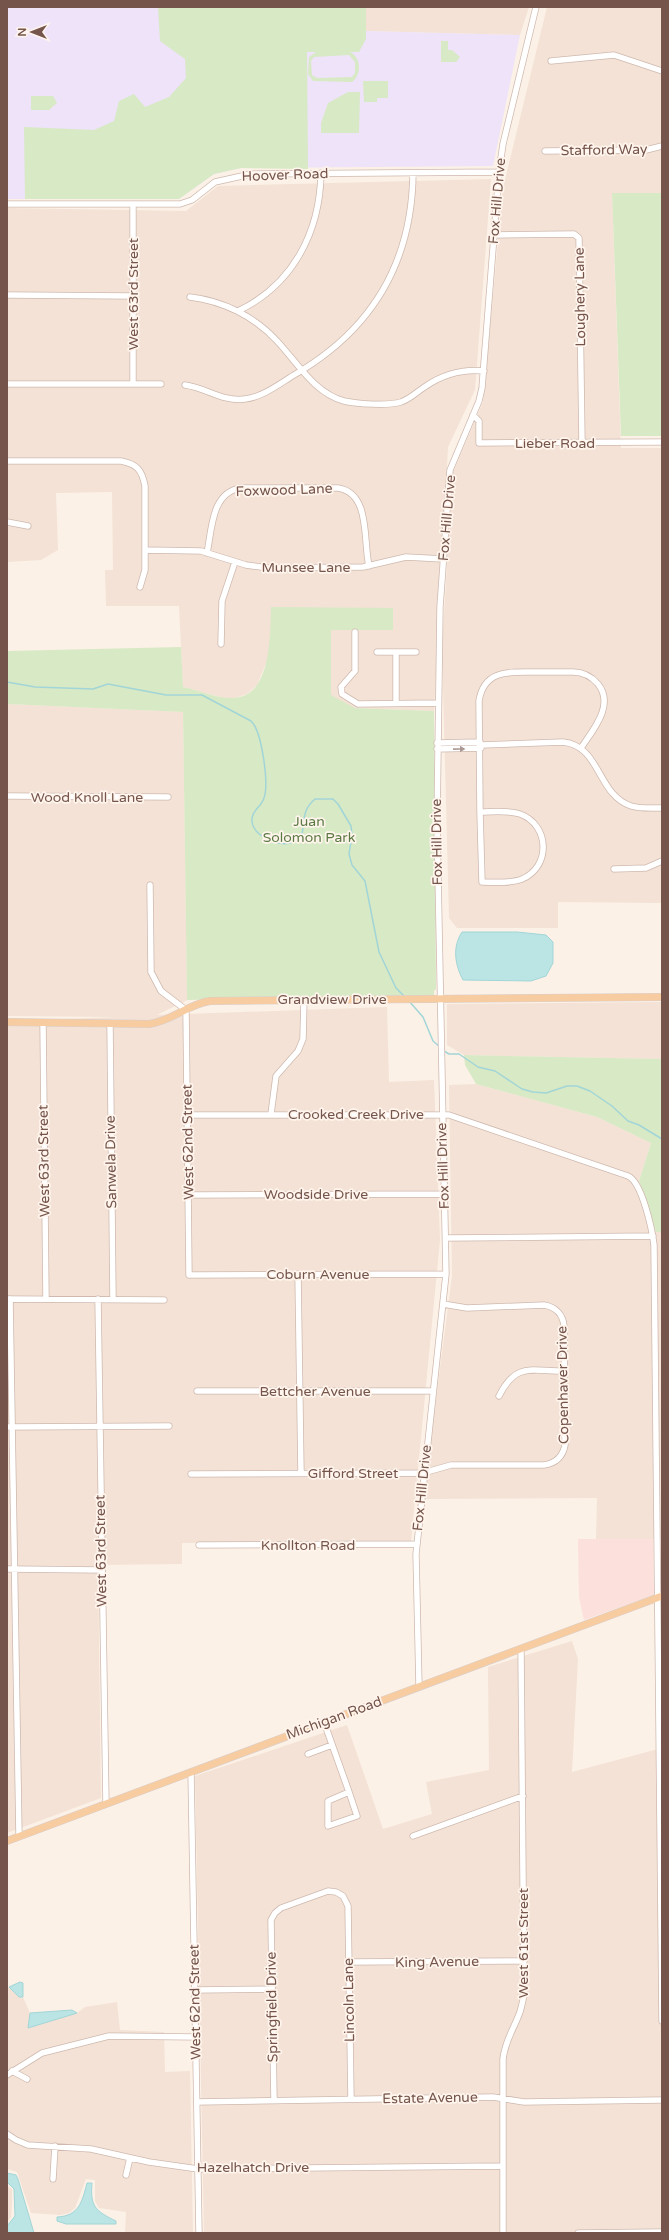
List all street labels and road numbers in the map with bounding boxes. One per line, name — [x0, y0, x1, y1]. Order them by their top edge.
street label: Stafford Way — [560, 141, 648, 159]
street label: Fox Hill Drive — [485, 157, 509, 245]
street label: Hoover Road — [241, 165, 329, 185]
street label: West 63rd Street — [125, 237, 142, 350]
street label: Loughery Lane — [571, 247, 589, 347]
street label: Lieber Road — [515, 435, 595, 452]
street label: Fox Hill Drive — [435, 474, 459, 562]
street label: Foxwood Lane — [235, 480, 333, 500]
street label: Munsee Lane — [262, 559, 351, 576]
street label: Wood Knoll Lane — [31, 789, 143, 806]
street label: Fox Hill Drive — [428, 799, 446, 885]
street label: Grandview Drive — [277, 991, 387, 1008]
street label: West 62nd Street — [178, 1083, 198, 1200]
street label: West 63rd Street — [35, 1104, 53, 1217]
street label: Crooked Creek Drive — [288, 1106, 424, 1123]
street label: Sanwela Drive — [102, 1115, 120, 1209]
street label: Fox Hill Drive — [433, 1122, 453, 1210]
street label: Woodside Drive — [264, 1186, 368, 1203]
street label: Coburn Avenue — [266, 1266, 370, 1283]
street label: Copenhaver Drive — [553, 1326, 573, 1444]
street label: Bettcher Avenue — [259, 1383, 371, 1400]
street label: Fox Hill Drive — [409, 1444, 435, 1532]
street label: Gifford Street — [308, 1465, 399, 1482]
street label: West 63rd Street — [92, 1494, 110, 1607]
street label: Knollton Road — [261, 1537, 355, 1554]
street label: Michigan Road — [284, 1693, 384, 1743]
street label: West 61st Street — [515, 1887, 532, 1998]
street label: West 62nd Street — [185, 1943, 205, 2060]
street label: Springfield Drive — [263, 1951, 281, 2063]
street label: King Avenue — [395, 1953, 479, 1971]
street label: Lincoln Lane — [340, 1958, 358, 2042]
street label: Estate Avenue — [382, 2089, 478, 2107]
street label: Hazelhatch Drive — [197, 2159, 309, 2176]

